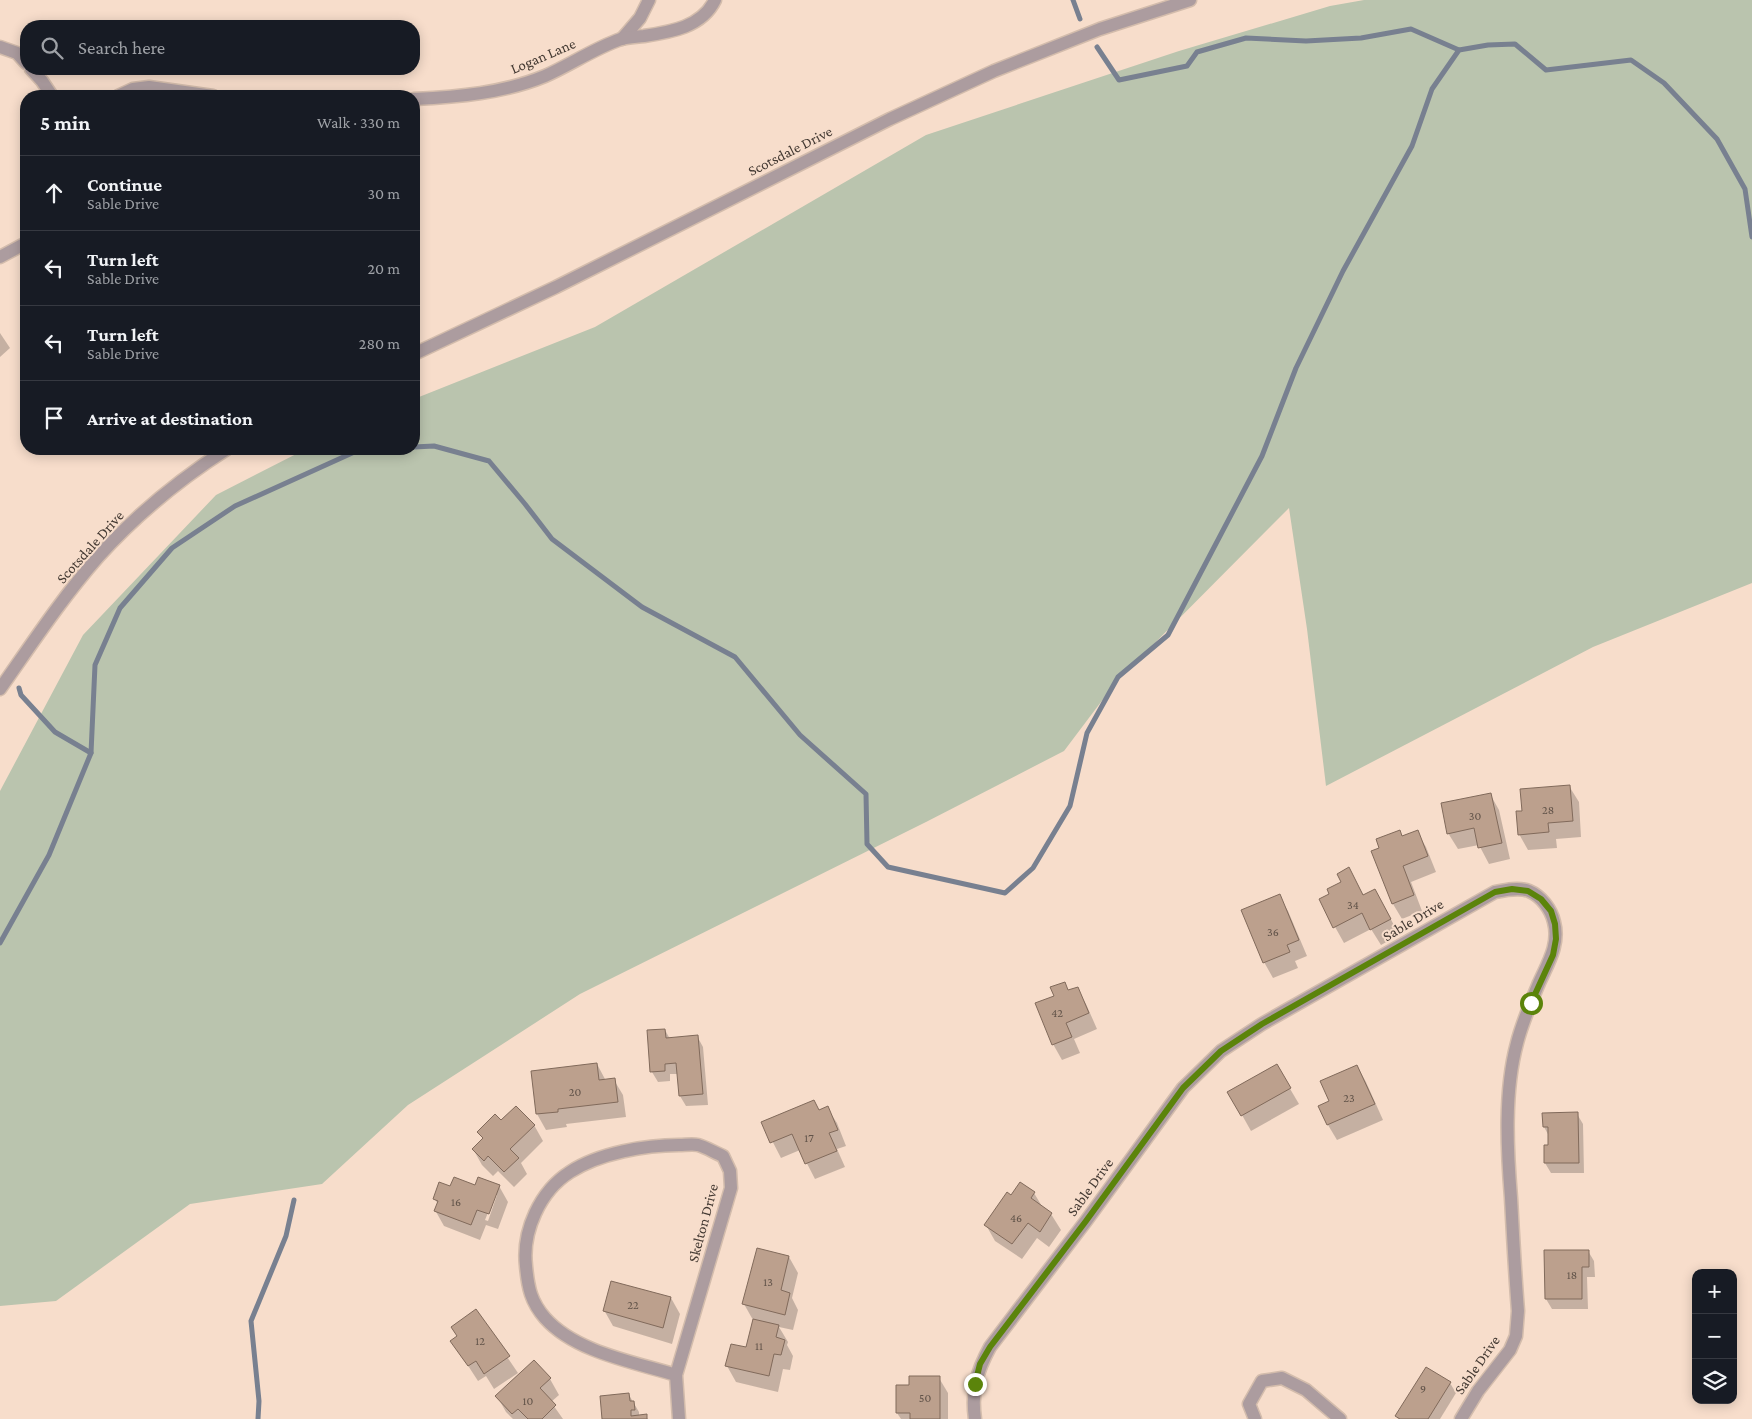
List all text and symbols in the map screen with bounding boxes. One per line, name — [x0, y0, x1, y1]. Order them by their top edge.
search box — [20, 20, 420, 75]
icon: search — [38, 34, 66, 62]
street label: Logan Lane — [508, 35, 579, 78]
text: Search here — [78, 37, 165, 58]
text: 5 min — [40, 111, 90, 135]
text: Walk · 330 m — [317, 114, 400, 131]
street label: Scotsdale Drive — [745, 123, 835, 179]
text: Continue — [87, 174, 162, 195]
icon: ahead — [40, 179, 68, 207]
text: 30 m — [368, 185, 400, 202]
text: Sable Drive — [87, 195, 159, 212]
text: Turn left — [87, 249, 159, 270]
icon: left — [40, 254, 68, 282]
text: 20 m — [367, 260, 400, 277]
text: Sable Drive — [87, 270, 159, 287]
text: Turn left — [87, 324, 159, 345]
icon: left — [40, 329, 68, 357]
text: 280 m — [359, 335, 400, 352]
text: Sable Drive — [87, 345, 159, 362]
icon: arrive — [40, 404, 68, 432]
text: Arrive at destination — [87, 408, 253, 429]
street label: Scotsdale Drive — [53, 507, 127, 587]
house number: 28 — [1542, 803, 1554, 817]
house number: 30 — [1469, 809, 1481, 823]
street label: Sable Drive — [1380, 896, 1446, 944]
house number: 34 — [1347, 898, 1359, 912]
house number: 36 — [1267, 925, 1279, 939]
route start — [1520, 992, 1543, 1015]
house number: 42 — [1051, 1006, 1063, 1020]
house number: 20 — [569, 1085, 581, 1099]
house number: 23 — [1343, 1091, 1355, 1105]
house number: 17 — [804, 1131, 814, 1145]
street label: Sable Drive — [1064, 1155, 1117, 1219]
street label: Skelton Drive — [685, 1182, 721, 1264]
house number: 16 — [451, 1195, 461, 1209]
house number: 46 — [1010, 1211, 1022, 1225]
house number: 18 — [1567, 1268, 1577, 1282]
map controls — [1692, 1269, 1737, 1404]
button: + — [1692, 1269, 1737, 1314]
house number: 13 — [763, 1275, 773, 1289]
house number: 22 — [627, 1298, 639, 1312]
button: − — [1692, 1314, 1737, 1359]
street label: Sable Drive — [1451, 1332, 1503, 1397]
house number: 12 — [475, 1334, 485, 1348]
house number: 11 — [755, 1339, 763, 1353]
button: layers — [1692, 1359, 1737, 1404]
route end — [964, 1373, 987, 1396]
house number: 9 — [1420, 1382, 1426, 1396]
house number: 50 — [919, 1391, 931, 1405]
house number: 10 — [523, 1394, 534, 1408]

